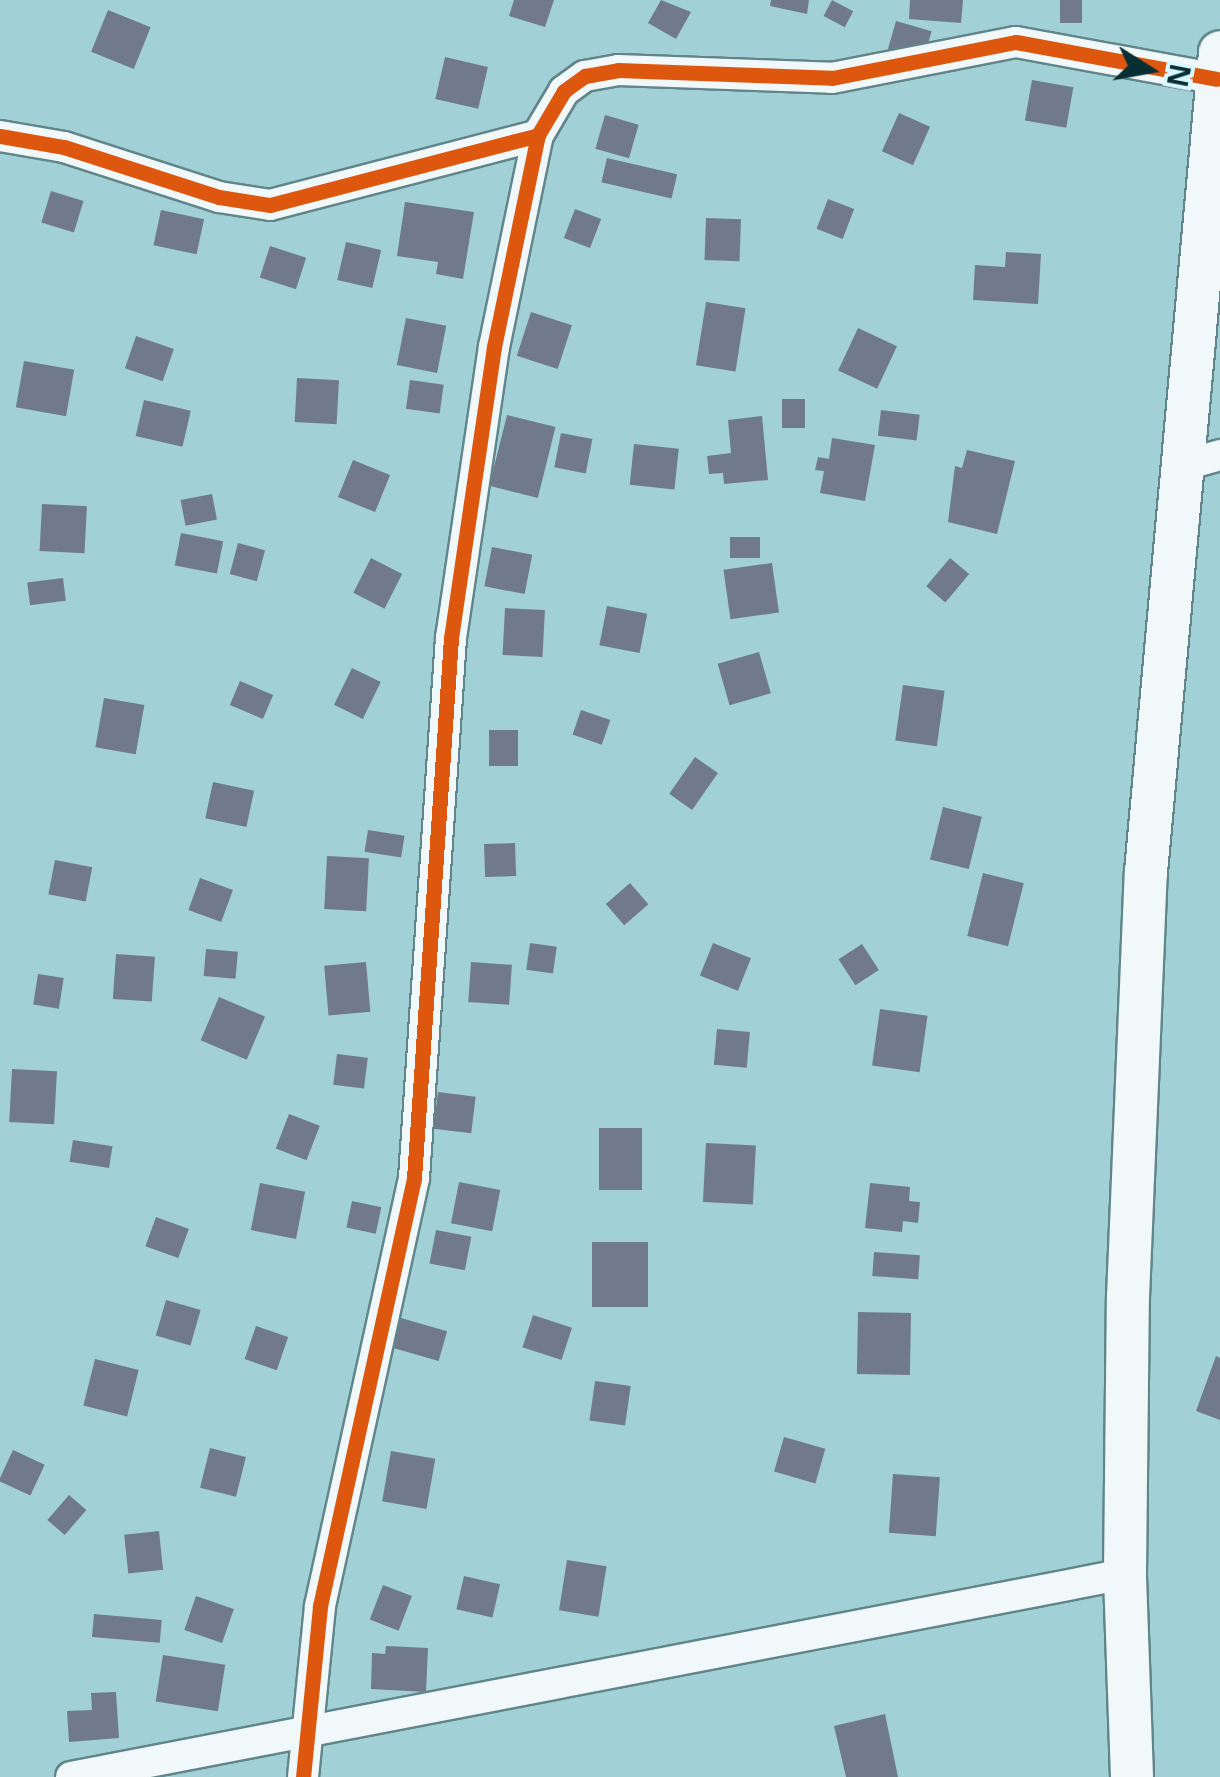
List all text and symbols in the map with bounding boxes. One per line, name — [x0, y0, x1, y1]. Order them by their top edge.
north arrow — [1100, 20, 1200, 120]
text: N — [1159, 61, 1200, 91]

